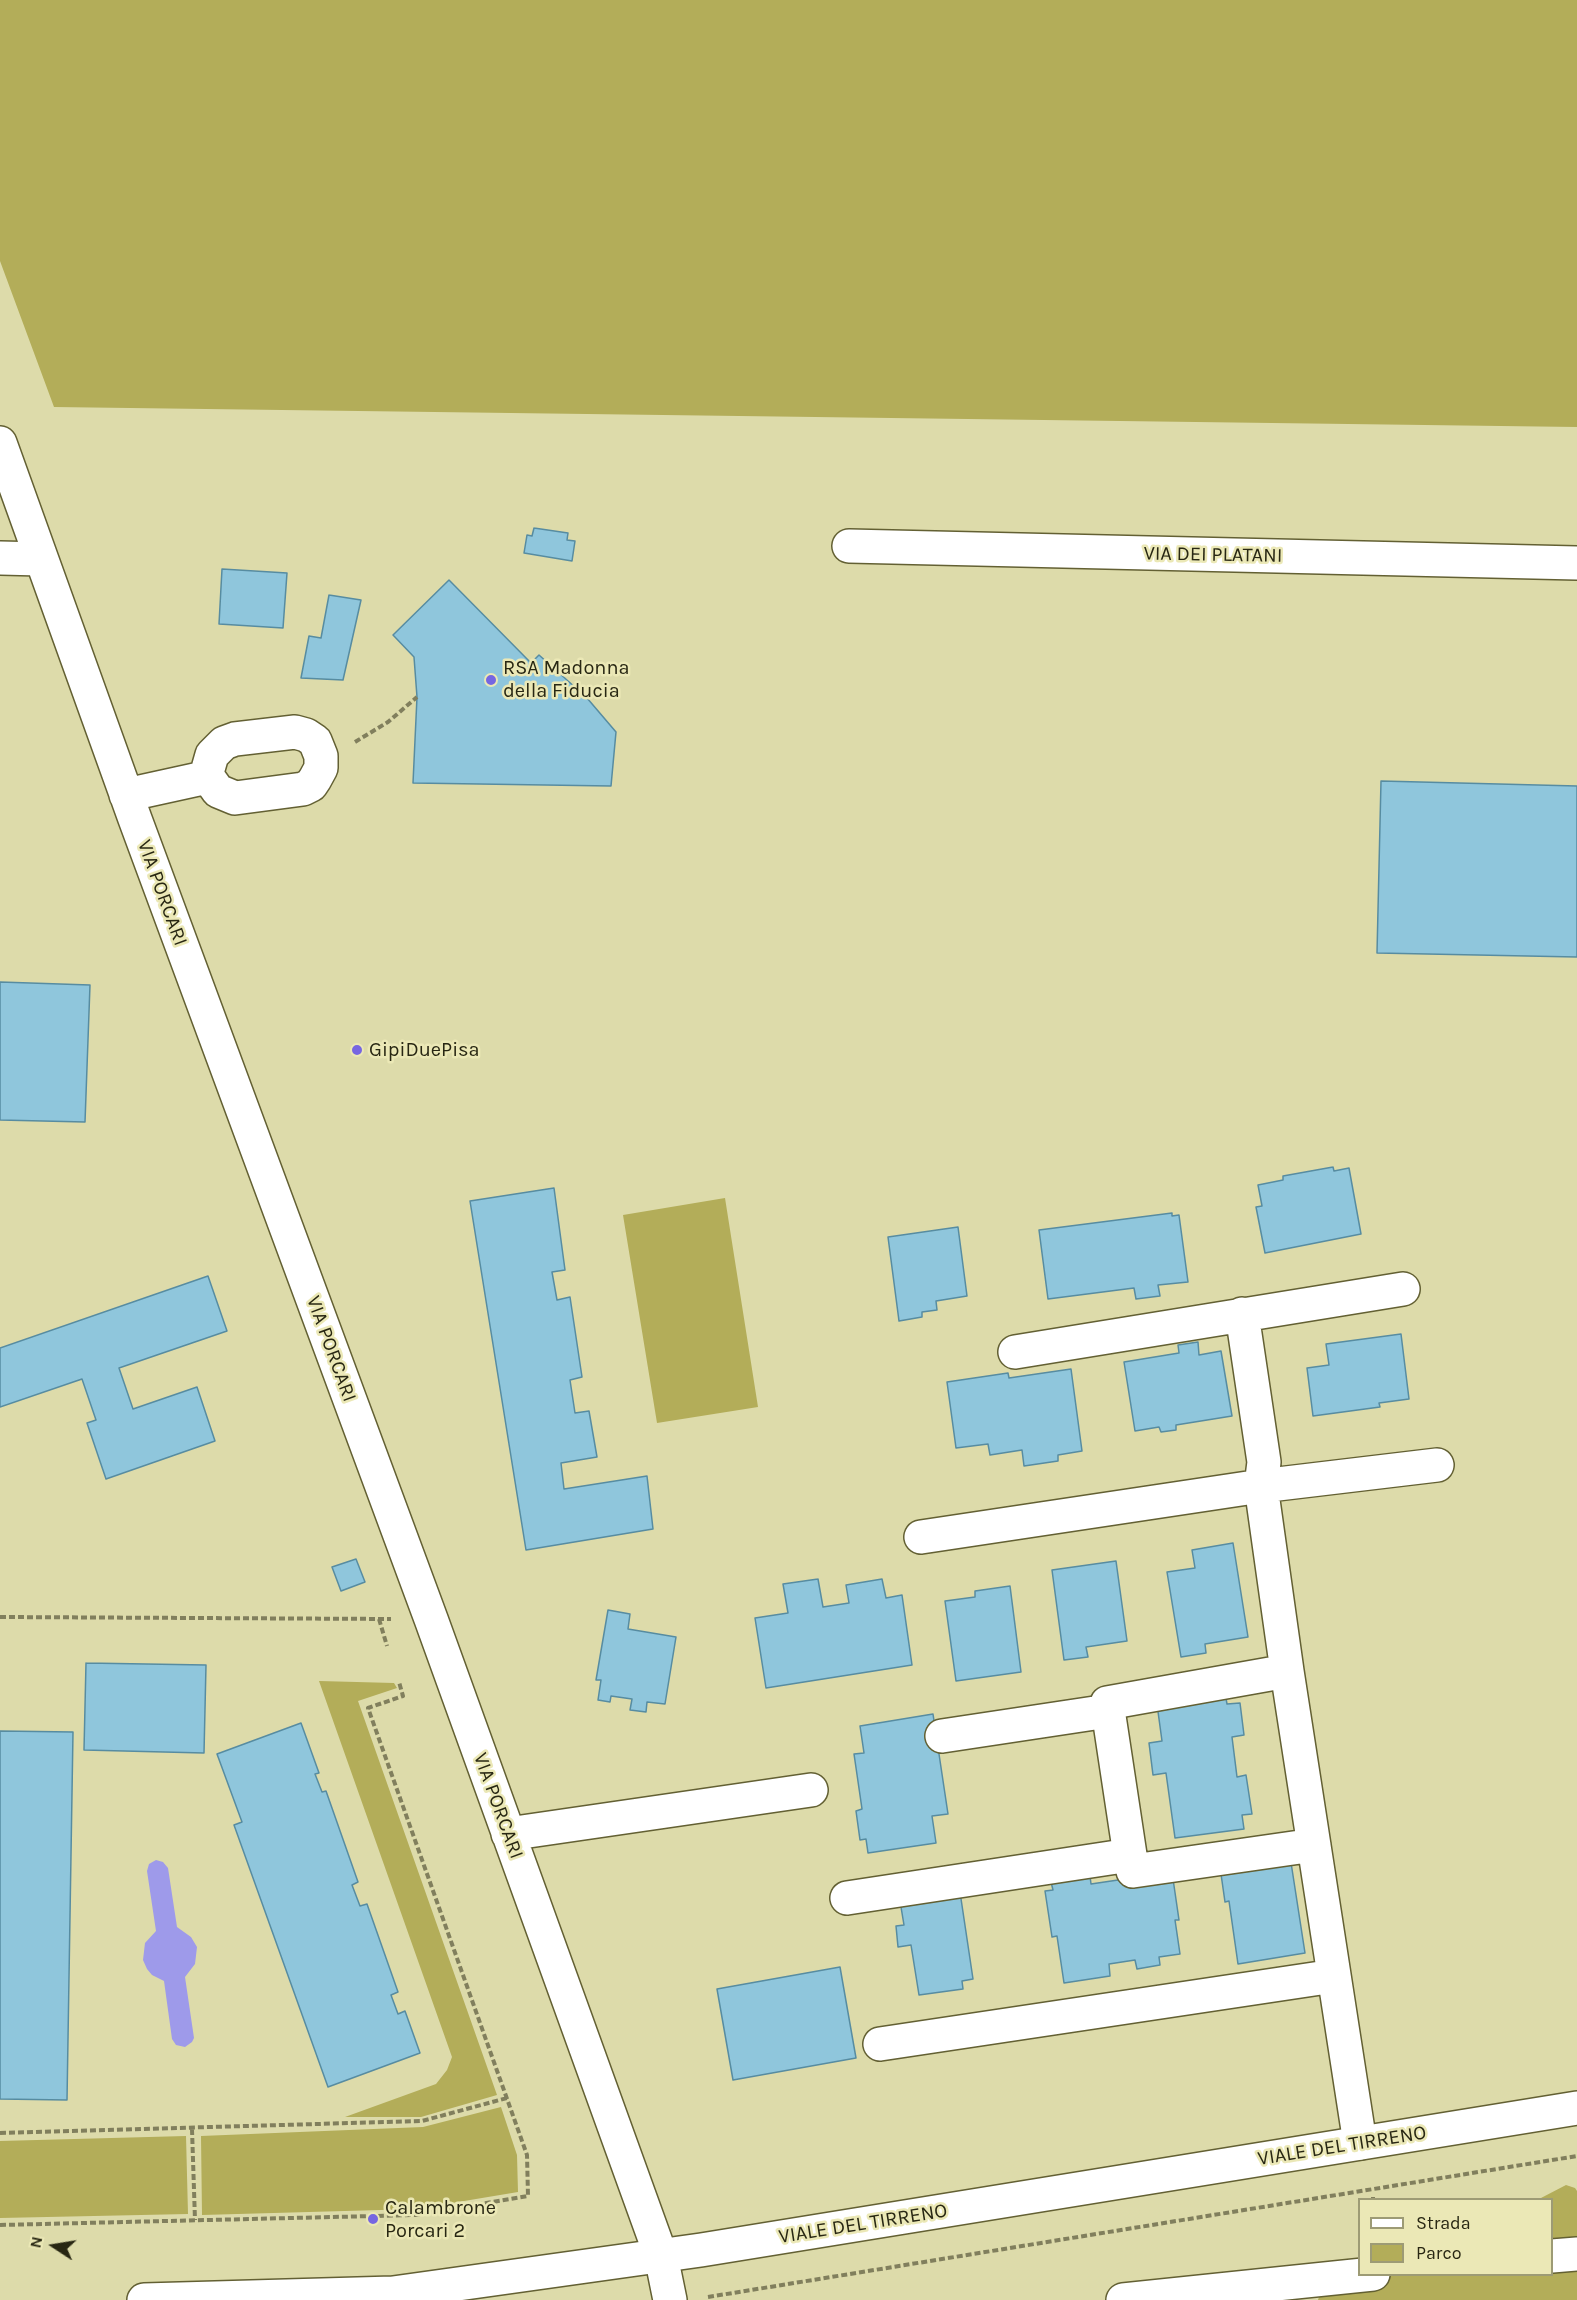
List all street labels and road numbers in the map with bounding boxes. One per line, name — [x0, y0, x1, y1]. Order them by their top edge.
street label: VIA DEI PLATANI — [1143, 542, 1283, 568]
street label: VIA PORCARI — [132, 837, 192, 949]
street label: VIA PORCARI — [301, 1293, 361, 1405]
street label: VIA PORCARI — [468, 1750, 528, 1862]
street label: VIALE DEL TIRRENO — [1256, 2121, 1428, 2171]
street label: VIALE DEL TIRRENO — [777, 2199, 949, 2249]

